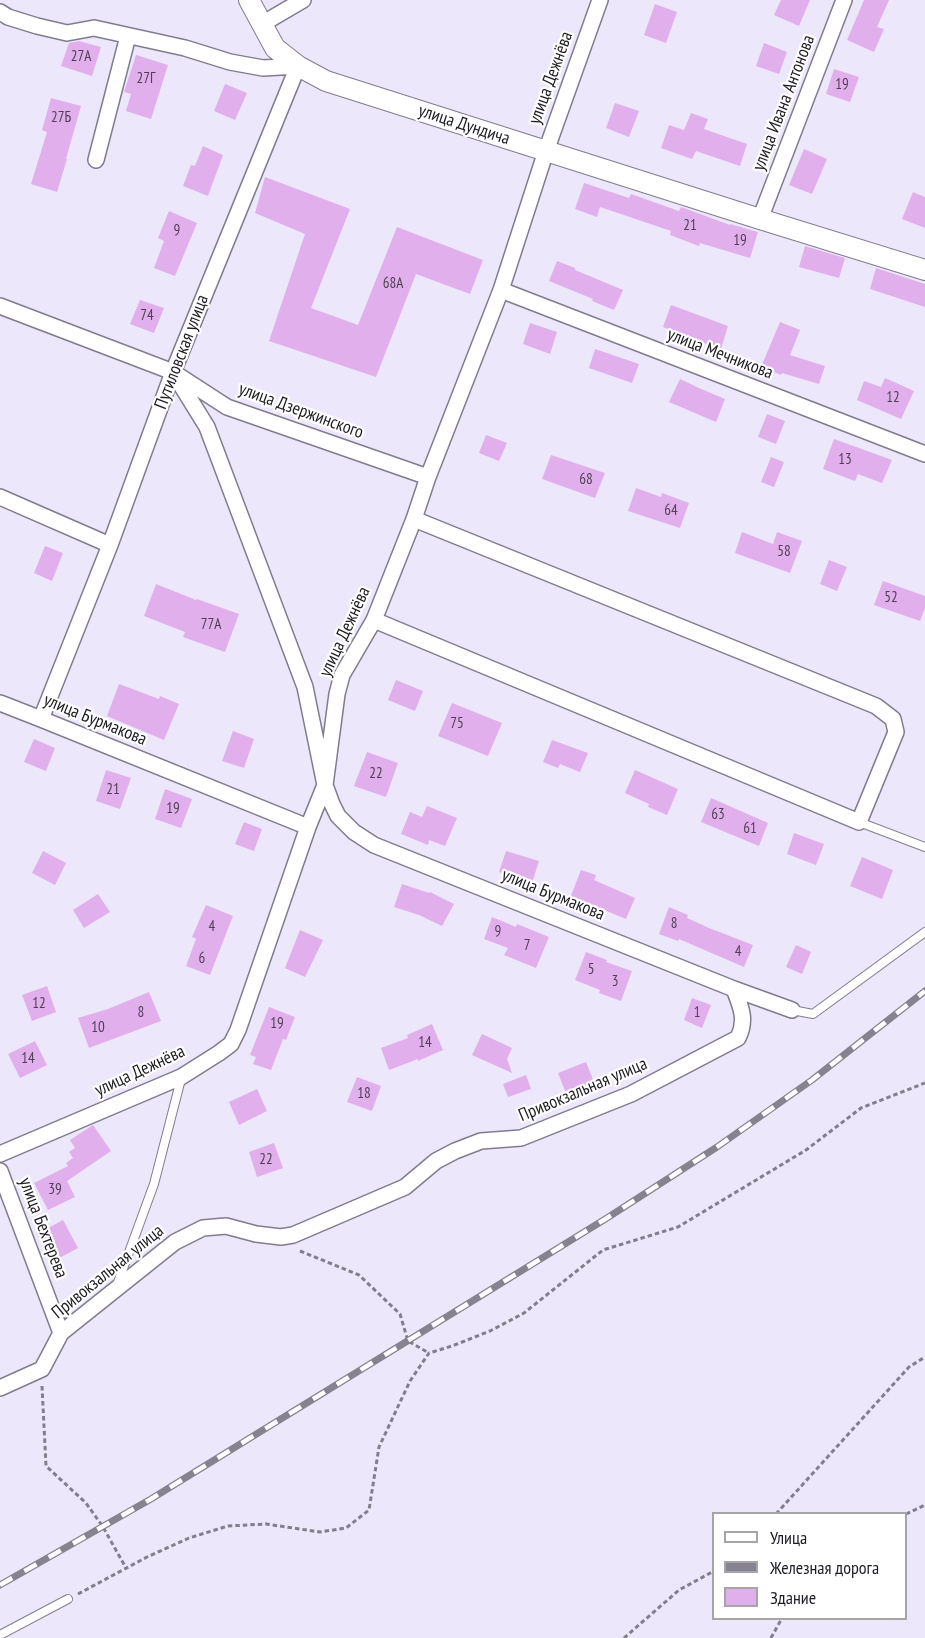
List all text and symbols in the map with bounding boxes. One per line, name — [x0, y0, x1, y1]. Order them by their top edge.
street label: улица Дежнёва — [524, 29, 578, 127]
street label: улица Ивана Антонова — [748, 32, 820, 174]
house number: 27А — [71, 48, 91, 66]
house number: 27Г — [137, 70, 155, 88]
house number: 19 — [835, 76, 849, 94]
street label: улица Дундича — [416, 100, 512, 150]
house number: 27Б — [51, 109, 71, 127]
house number: 21 — [683, 217, 697, 235]
house number: 9 — [174, 222, 180, 240]
house number: 19 — [733, 232, 747, 250]
house number: 68А — [383, 275, 403, 293]
street label: Путиловская улица — [150, 292, 214, 412]
house number: 74 — [140, 307, 154, 325]
street label: улица Мечникова — [664, 324, 776, 384]
street label: улица Дзержинского — [236, 378, 366, 444]
house number: 12 — [886, 389, 900, 407]
house number: 13 — [838, 451, 852, 469]
house number: 68 — [579, 471, 593, 489]
house number: 64 — [664, 502, 678, 520]
house number: 58 — [777, 543, 791, 561]
street label: улица Дежнёва — [315, 584, 375, 680]
house number: 52 — [884, 589, 898, 607]
house number: 77А — [201, 616, 221, 634]
street label: улица Бурмакова — [40, 690, 150, 750]
house number: 75 — [450, 715, 464, 733]
house number: 22 — [369, 765, 383, 783]
house number: 21 — [106, 781, 120, 799]
house number: 19 — [166, 800, 180, 818]
house number: 63 — [711, 806, 725, 824]
house number: 61 — [743, 820, 757, 838]
street label: улица Бурмакова — [498, 865, 608, 925]
house number: 8 — [671, 915, 677, 933]
house number: 4 — [209, 918, 215, 936]
house number: 9 — [495, 923, 501, 941]
house number: 7 — [524, 937, 530, 955]
house number: 4 — [735, 943, 741, 961]
house number: 6 — [199, 950, 205, 968]
house number: 5 — [588, 961, 594, 979]
house number: 3 — [612, 973, 618, 991]
house number: 12 — [32, 995, 46, 1013]
house number: 8 — [138, 1004, 144, 1022]
house number: 1 — [694, 1004, 700, 1022]
house number: 19 — [270, 1015, 284, 1033]
house number: 10 — [91, 1019, 105, 1037]
house number: 14 — [418, 1034, 432, 1052]
street label: улица Дежнёва — [92, 1041, 188, 1101]
house number: 14 — [21, 1050, 35, 1068]
street label: Привокзальная улица — [515, 1053, 651, 1127]
house number: 18 — [357, 1085, 371, 1103]
house number: 22 — [259, 1151, 273, 1169]
street label: улица Бехтерева — [14, 1175, 72, 1281]
house number: 39 — [48, 1181, 62, 1199]
street label: Привокзальная улица — [48, 1220, 168, 1324]
legend — [712, 1512, 907, 1620]
text: Улица — [770, 1526, 807, 1549]
text: Железная дорога — [770, 1556, 879, 1579]
text: Здание — [770, 1586, 816, 1609]

